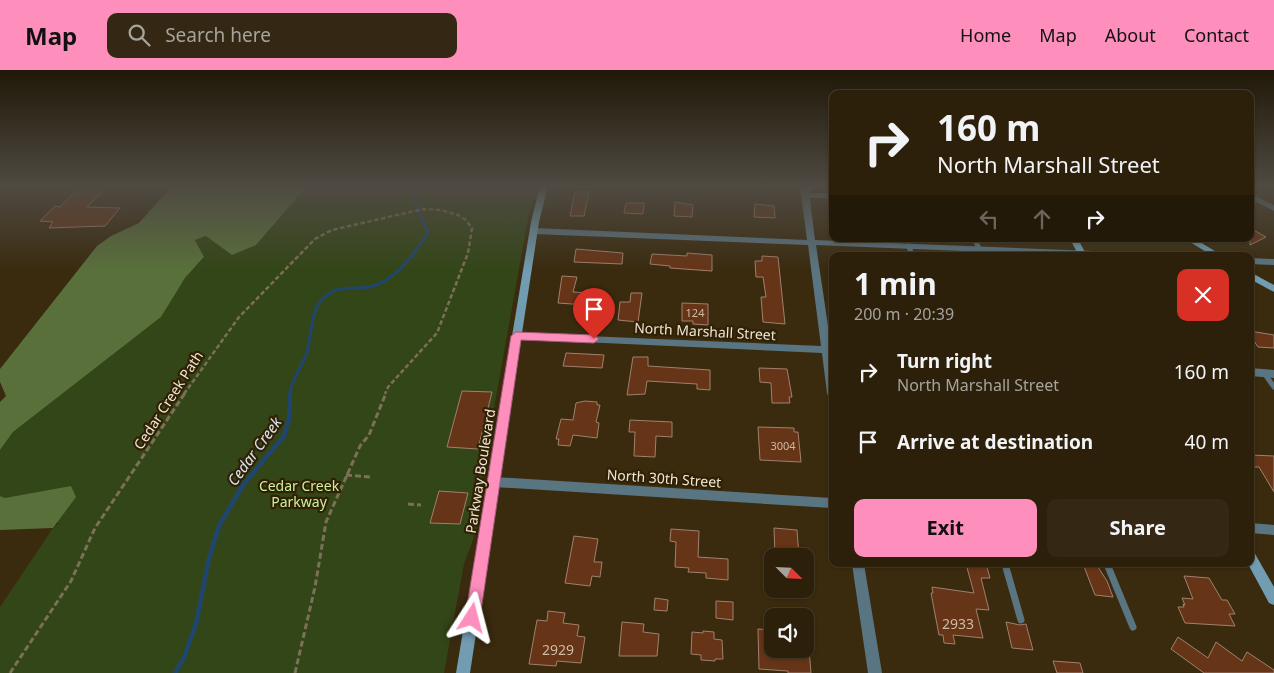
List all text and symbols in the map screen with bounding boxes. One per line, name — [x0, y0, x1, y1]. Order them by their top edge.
search box — [107, 13, 457, 58]
text: Map — [25, 19, 77, 52]
icon: search — [125, 21, 153, 49]
text: Search here — [165, 22, 271, 48]
text: Home — [960, 23, 1011, 47]
text: Map — [1039, 23, 1077, 47]
text: About — [1105, 23, 1156, 47]
text: Contact — [1184, 23, 1249, 47]
text: 160 m — [937, 104, 1040, 151]
icon: right — [854, 110, 919, 175]
text: North Marshall Street — [937, 149, 1160, 179]
icon: left — [975, 205, 1003, 233]
icon: ahead — [1028, 205, 1056, 233]
icon: right — [1081, 205, 1109, 233]
text: 1 min — [854, 263, 937, 304]
button: close — [1177, 269, 1229, 321]
pin — [573, 288, 615, 339]
icon: arrive — [580, 295, 608, 323]
text: 200 m · 20:39 — [854, 303, 954, 325]
house number: 124 — [686, 305, 705, 320]
street label: North Marshall Street — [634, 318, 776, 344]
street label: Cedar Creek Path — [129, 347, 207, 453]
text: Turn right — [897, 348, 992, 374]
icon: right — [854, 358, 882, 386]
text: 160 m — [1174, 359, 1229, 385]
text: North Marshall Street — [897, 374, 1059, 396]
street label: Parkway Boulevard — [461, 407, 499, 535]
water label: Cedar Creek — [222, 412, 286, 489]
icon: arrive — [854, 428, 882, 456]
text: Arrive at destination — [897, 429, 1093, 455]
text: 40 m — [1185, 429, 1229, 455]
house number: 3004 — [770, 438, 796, 453]
street label: North 30th Street — [606, 465, 722, 491]
park label: Cedar Creek Parkway — [259, 476, 340, 511]
button: Exit — [854, 499, 1037, 557]
button: Share — [1047, 499, 1229, 557]
north arrow — [764, 548, 814, 598]
map controls — [764, 548, 814, 658]
position arrow — [445, 591, 497, 643]
button: sound — [764, 608, 814, 658]
house number: 2933 — [942, 614, 974, 633]
house number: 2929 — [542, 640, 574, 659]

